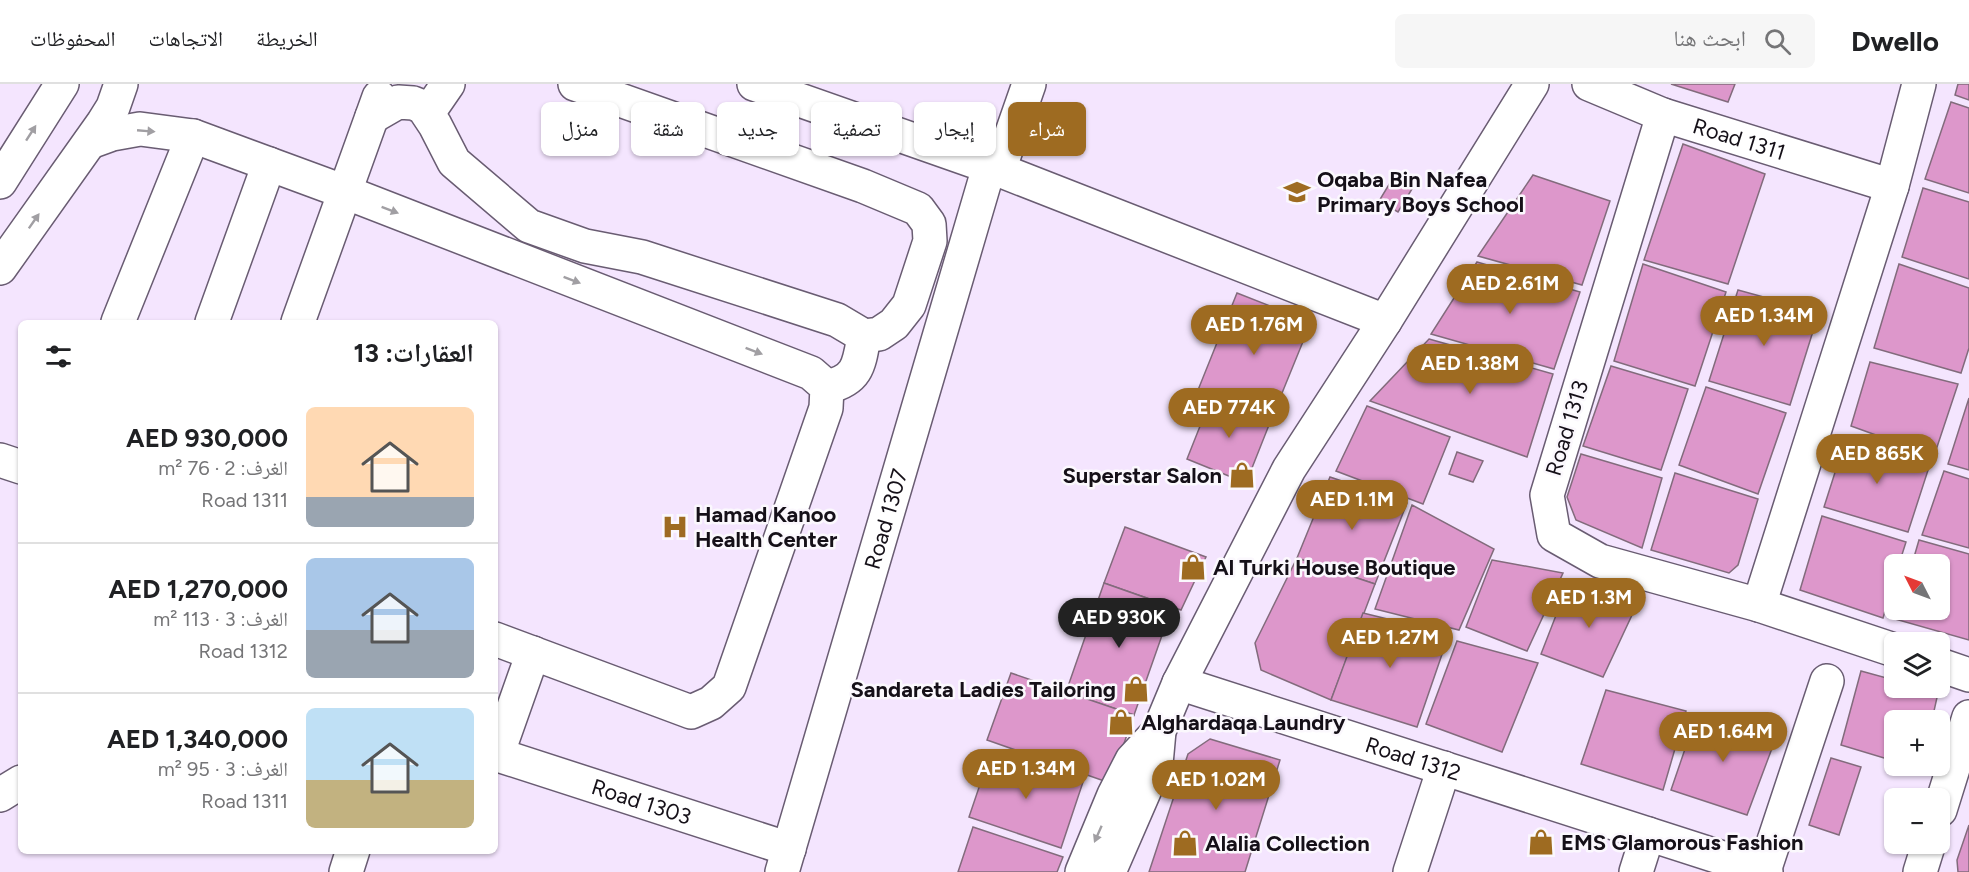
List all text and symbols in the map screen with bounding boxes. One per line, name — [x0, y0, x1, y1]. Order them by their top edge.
search box — [1395, 14, 1815, 68]
text: Dwello — [1851, 24, 1939, 58]
text: ابحث هنا — [1673, 25, 1746, 52]
icon: search — [1761, 25, 1794, 58]
text: المحفوظات — [30, 26, 115, 51]
text: الاتجاهات — [148, 26, 223, 51]
text: الخريطة — [256, 26, 318, 51]
chip: منزل — [541, 102, 619, 156]
chip: شقة — [631, 102, 705, 156]
chip: جديد — [717, 102, 799, 156]
chip: تصفية — [811, 102, 902, 156]
chip: إيجار — [914, 102, 996, 156]
chip: شراء — [1008, 102, 1086, 156]
street label: Road 1311 — [1690, 112, 1789, 166]
one-way arrow — [26, 125, 37, 141]
one-way arrow — [137, 126, 156, 136]
place label: Oqaba Bin Nafea Primary Boys School — [1317, 166, 1524, 218]
school or university icon: Oqaba Bin Nafea Primary Boys School — [1282, 177, 1312, 207]
one-way arrow — [382, 205, 400, 215]
one-way arrow — [28, 213, 40, 229]
pin: AED 2.61M — [1441, 264, 1579, 315]
text: AED 2.61M — [1461, 271, 1559, 295]
one-way arrow — [564, 276, 582, 286]
pin: AED 1.34M — [1695, 296, 1833, 347]
text: AED 1.34M — [1714, 303, 1814, 327]
pin: AED 1.76M — [1185, 305, 1323, 356]
text: AED 1.76M — [1205, 312, 1303, 336]
text: العقارات: 13 — [354, 337, 474, 369]
icon: filters — [42, 340, 75, 373]
pin: AED 1.38M — [1401, 344, 1539, 395]
one-way arrow — [745, 347, 763, 356]
text: AED 1.38M — [1421, 351, 1519, 375]
street label: Road 1313 — [1540, 377, 1594, 479]
pin: AED 774K — [1167, 388, 1291, 439]
text: AED 774K — [1182, 395, 1276, 419]
text: AED 930,000 — [126, 422, 288, 454]
icon: home — [354, 431, 426, 503]
pin: AED 865K — [1815, 434, 1939, 485]
text: AED 865K — [1830, 441, 1924, 465]
text: الغرف: 2 · 76 m² — [158, 456, 288, 480]
shop icon: Superstar Salon — [1227, 460, 1257, 490]
place label: Superstar Salon — [1062, 462, 1222, 489]
street label: Road 1307 — [858, 465, 913, 572]
pin: AED 1.1M — [1290, 480, 1414, 531]
text: AED 1.1M — [1310, 487, 1394, 511]
text: Road 1311 — [201, 488, 288, 512]
place label: Hamad Kanoo Health Center — [695, 501, 838, 553]
hospital icon: Hamad Kanoo Health Center — [660, 512, 690, 542]
shop icon: Al Turki House Boutique — [1178, 552, 1208, 582]
place label: Al Turki House Boutique — [1213, 554, 1456, 581]
north arrow — [1884, 554, 1950, 620]
map controls — [1884, 554, 1950, 854]
text: AED 1,270,000 — [108, 573, 288, 605]
pin: AED 1.3M — [1527, 578, 1651, 629]
icon: home — [354, 582, 426, 654]
text: AED 1.3M — [1546, 585, 1632, 609]
pin: AED 930K — [1057, 598, 1181, 649]
text: AED 930K — [1072, 605, 1166, 629]
text: الغرف: 3 · 113 m² — [153, 607, 288, 631]
pin: AED 1.27M — [1321, 618, 1459, 669]
text: AED 1.27M — [1341, 625, 1439, 649]
button: layers — [1884, 632, 1950, 698]
text: Road 1312 — [198, 639, 288, 663]
shop icon: Sandareta Ladies Tailoring — [1121, 674, 1151, 704]
place label: Sandareta Ladies Tailoring — [851, 676, 1116, 703]
shop icon: Alghardaqa Laundry — [1106, 707, 1136, 737]
place label: Alghardaqa Laundry — [1141, 709, 1346, 736]
button: + — [1884, 710, 1950, 776]
pin: AED 1.64M — [1654, 712, 1792, 763]
text: AED 1.64M — [1673, 719, 1773, 743]
text: AED 1,340,000 — [107, 723, 288, 755]
street label: Road 1312 — [1362, 730, 1464, 786]
icon: home — [354, 732, 426, 804]
pin: AED 1.34M — [957, 749, 1095, 800]
text: AED 1.34M — [976, 756, 1076, 780]
text: الغرف: 3 · 95 m² — [158, 757, 288, 781]
pin: AED 1.02M — [1147, 760, 1285, 811]
text: AED 1.02M — [1166, 767, 1266, 791]
street label: Road 1303 — [588, 773, 695, 830]
button: − — [1884, 788, 1950, 854]
text: Road 1311 — [201, 789, 288, 813]
one-way arrow — [1093, 825, 1102, 843]
shop icon: EMS Glamorous Fashion — [1526, 827, 1556, 857]
shop icon: Alalia Collection — [1170, 828, 1200, 858]
place label: EMS Glamorous Fashion — [1561, 829, 1804, 856]
place label: Alalia Collection — [1205, 830, 1370, 857]

